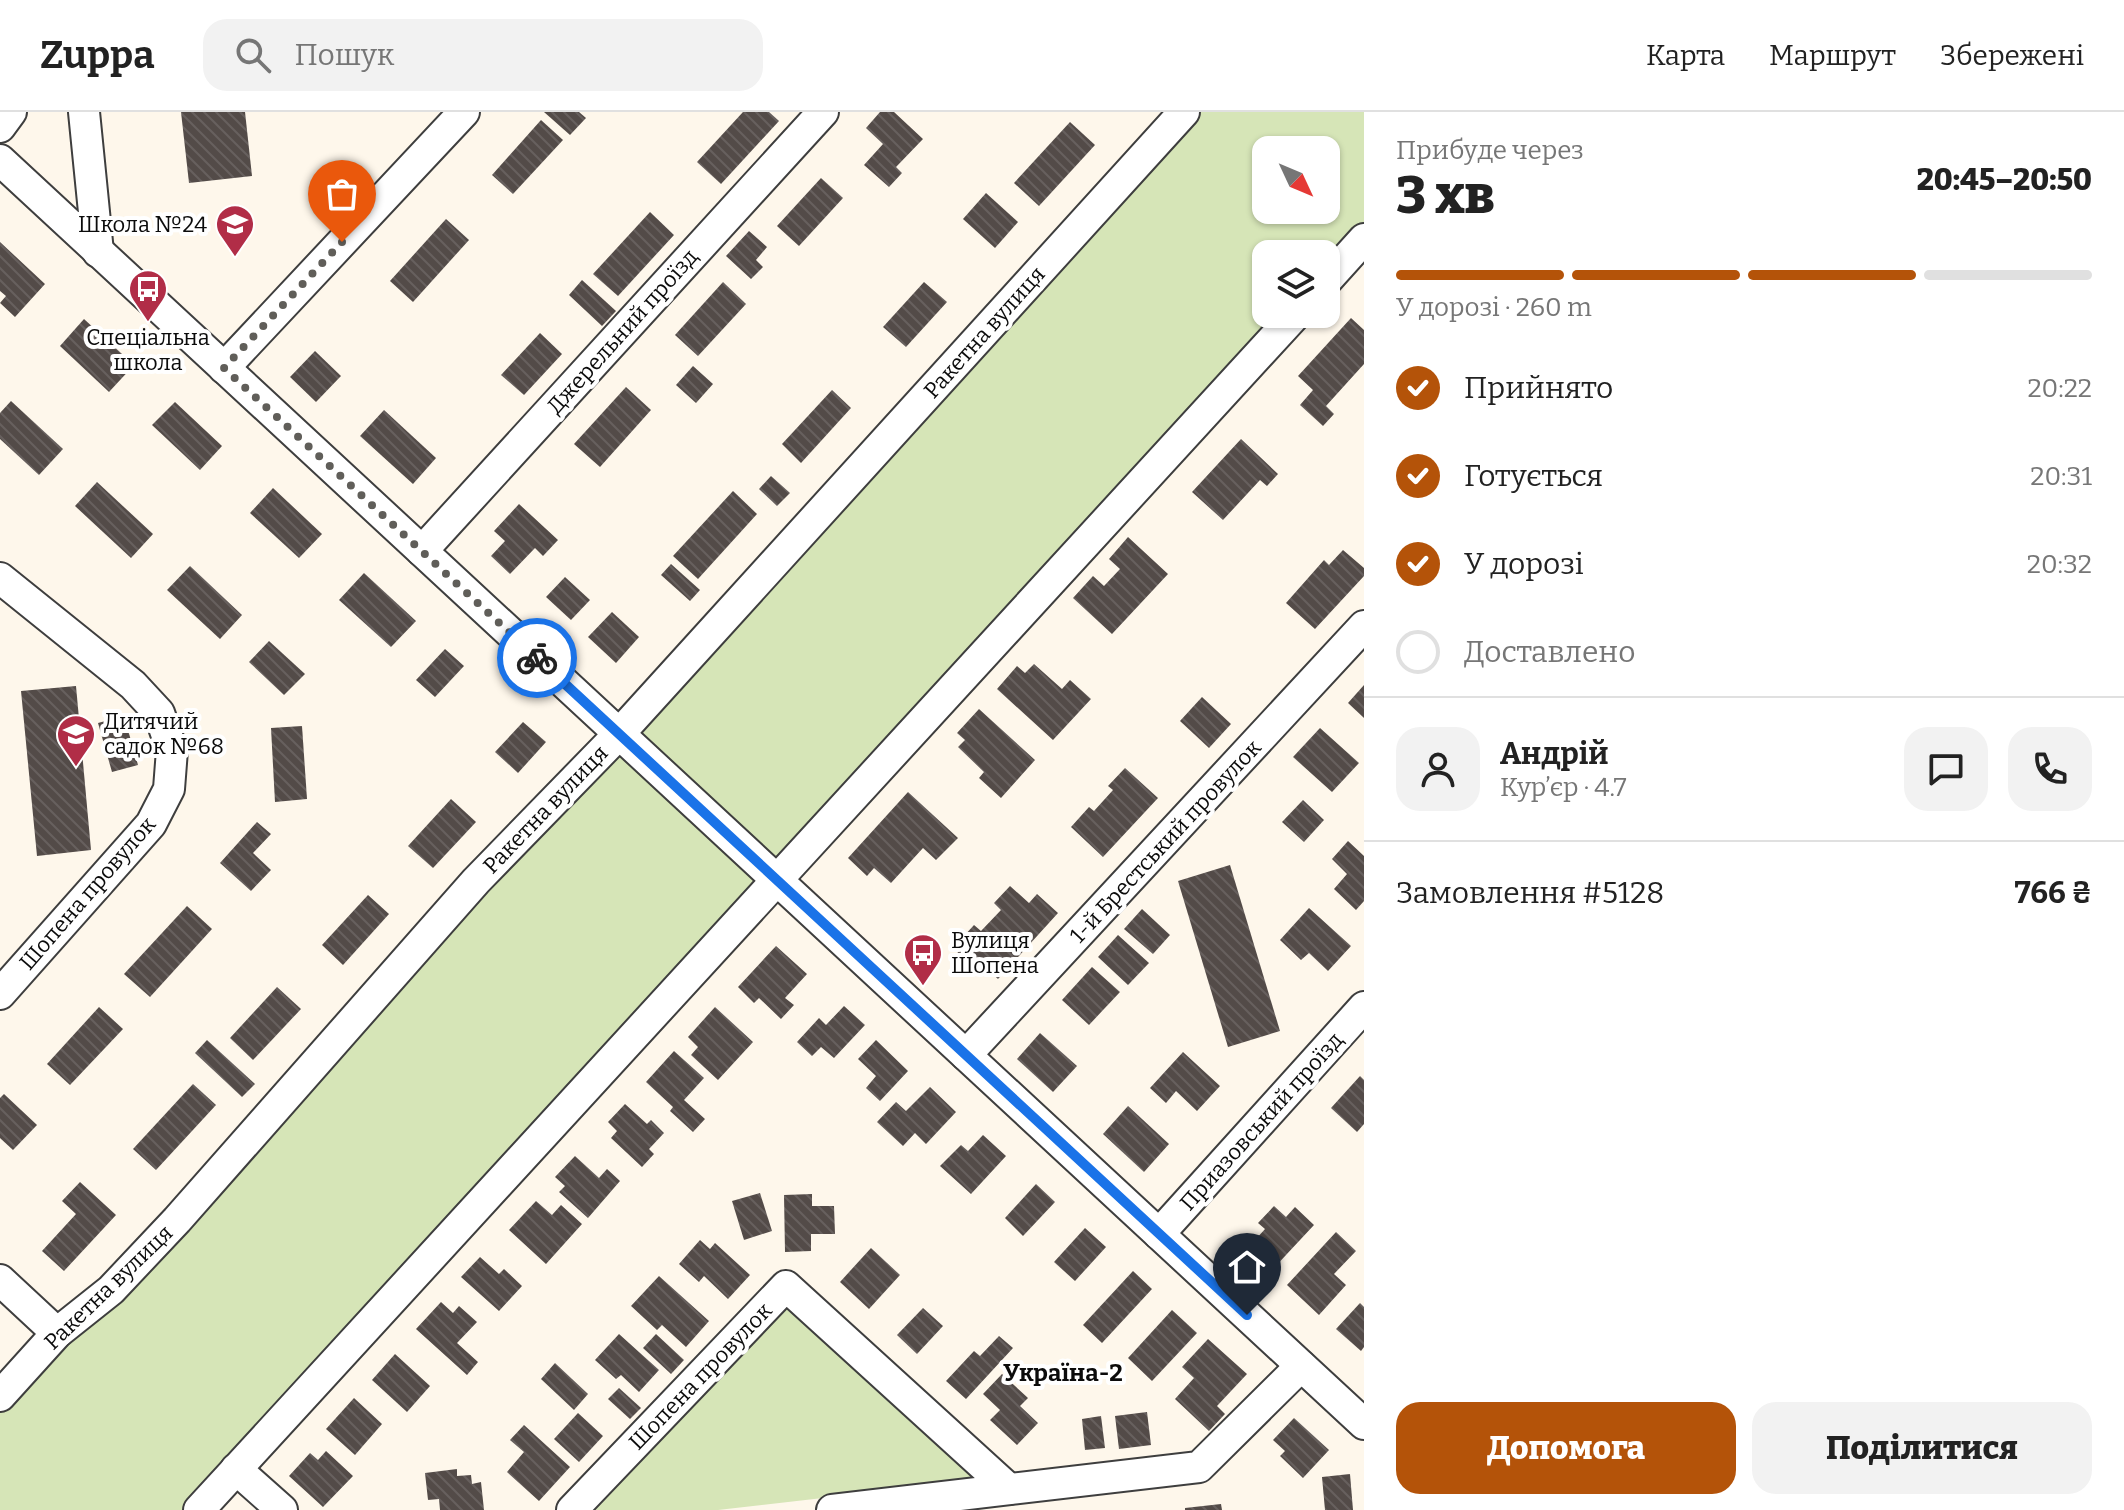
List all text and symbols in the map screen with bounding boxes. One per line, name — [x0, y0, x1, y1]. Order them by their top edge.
search box — [203, 19, 763, 91]
text: Zuppa — [40, 32, 155, 78]
icon: search — [231, 33, 275, 77]
text: Пошук — [295, 37, 394, 73]
text: Карта — [1646, 39, 1725, 72]
text: Маршрут — [1769, 39, 1896, 72]
text: Збережені — [1940, 39, 2084, 72]
text: Прибуде через — [1396, 135, 1584, 166]
north arrow — [1252, 136, 1340, 224]
map controls — [1252, 136, 1340, 328]
pin — [308, 160, 376, 242]
text: 20:45–20:50 — [1917, 162, 2092, 198]
text: 3 хв — [1396, 164, 1495, 227]
icon: bag — [320, 172, 364, 216]
school or university icon: Школа №24 — [214, 203, 256, 258]
place label: Школа №24 — [78, 211, 207, 238]
button: layers — [1252, 240, 1340, 328]
street label: Джерельний проїзд — [541, 243, 703, 419]
street label: Ракетна вулиця — [918, 261, 1051, 404]
bus stop icon: Спеціальна школа — [127, 268, 169, 323]
text: У дорозі · 260 m — [1396, 292, 1592, 323]
place label: Спеціальна школа — [86, 324, 210, 376]
icon: check — [1396, 366, 1440, 410]
text: Прийнято — [1464, 370, 1613, 406]
text: 20:22 — [2027, 373, 2092, 404]
icon: check — [1396, 454, 1440, 498]
text: Готується — [1464, 458, 1603, 494]
text: 20:31 — [2030, 461, 2092, 492]
icon: check — [1396, 542, 1440, 586]
text: У дорозі — [1464, 546, 1584, 582]
text: 20:32 — [2027, 549, 2092, 580]
courier — [497, 618, 577, 698]
text: Доставлено — [1464, 634, 1635, 670]
icon: bike — [515, 636, 559, 680]
place label: Дитячий садок №68 — [104, 708, 224, 760]
school or university icon: Дитячий садок №68 — [55, 713, 97, 768]
button: person — [1396, 727, 1480, 811]
button: chat — [1904, 727, 1988, 811]
button: phone — [2008, 727, 2092, 811]
street label: 1-й Брестський провулок — [1064, 734, 1267, 949]
text: Андрій — [1500, 736, 1609, 772]
street label: Ракетна вулиця — [477, 740, 613, 879]
text: Кур’єр · 4.7 — [1500, 772, 1627, 803]
street label: Шопена провулок — [14, 811, 161, 975]
text: Замовлення #5128 — [1396, 875, 1664, 911]
text: 766 ₴ — [2014, 875, 2092, 911]
place label: Вулиця Шопена — [951, 927, 1039, 979]
bus stop icon: Вулиця Шопена — [902, 932, 944, 987]
street label: Приазовський проїзд — [1174, 1027, 1349, 1216]
street label: Ракетна вулиця — [39, 1219, 178, 1355]
pin — [1213, 1233, 1281, 1315]
icon: home — [1225, 1245, 1269, 1289]
street label: Шопена провулок — [623, 1297, 778, 1456]
district label: Україна-2 — [1003, 1359, 1123, 1387]
button: Допомога — [1396, 1402, 1736, 1494]
button: Поділитися — [1752, 1402, 2092, 1494]

